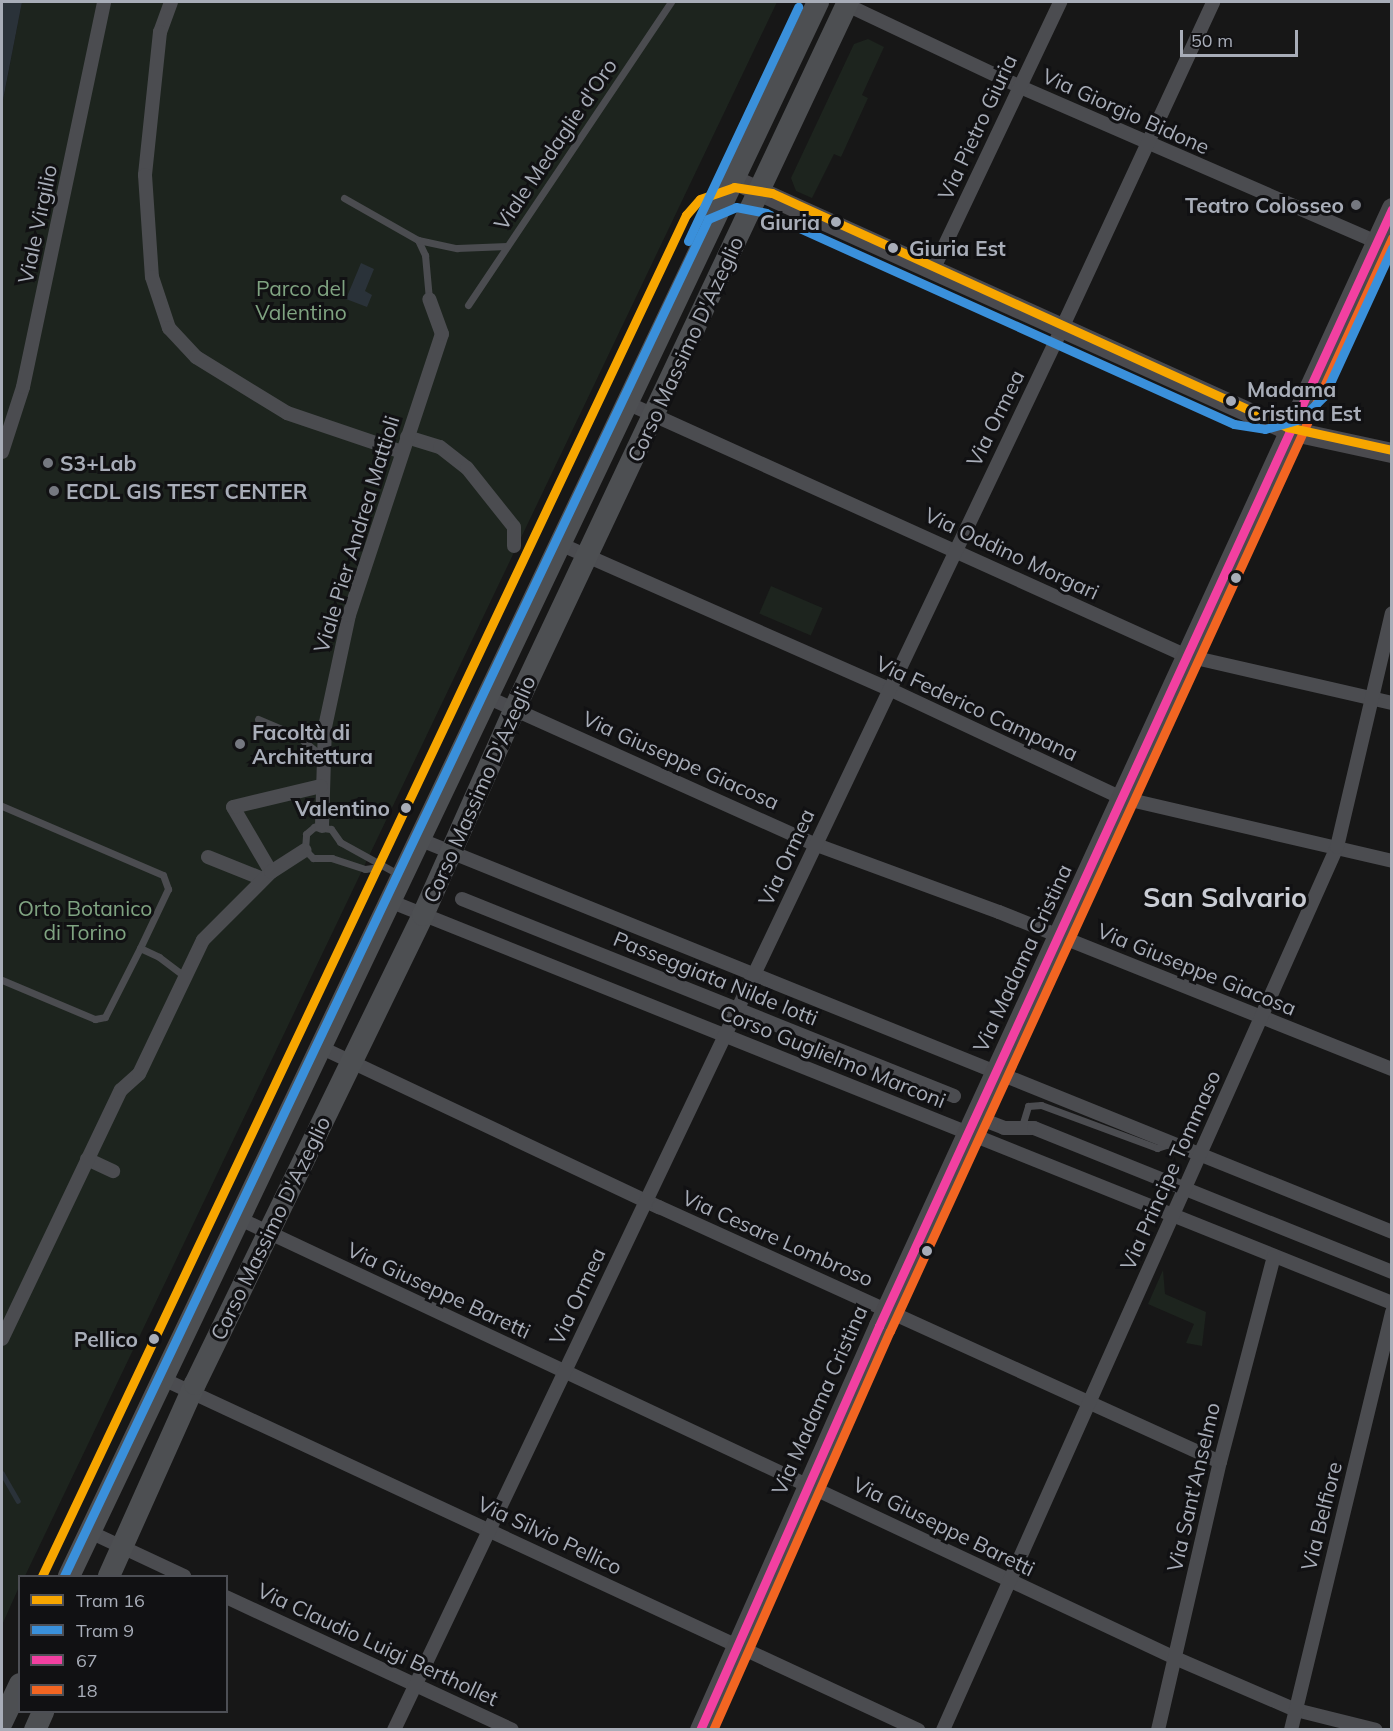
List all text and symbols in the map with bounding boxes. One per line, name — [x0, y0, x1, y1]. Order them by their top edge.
scale bar — [1183, 18, 1302, 56]
text: 50 m — [1191, 29, 1233, 52]
street label: Via Pietro Giuria — [932, 50, 1022, 204]
street label: Viale Medaglie d'Oro — [488, 54, 622, 234]
street label: Via Giorgio Bidone — [1039, 63, 1213, 159]
street label: Viale Virgilio — [12, 162, 62, 286]
place label: Teatro Colosseo — [1185, 192, 1344, 218]
marker: Teatro Colosseo — [1349, 198, 1363, 212]
place label: Giuria — [760, 209, 820, 235]
marker: Giuria — [825, 211, 847, 233]
street label: Corso Massimo D'Azeglio — [622, 232, 748, 466]
place label: Giuria Est — [909, 235, 1006, 261]
marker: Giuria Est — [882, 237, 904, 259]
park label: Parco del Valentino — [255, 275, 347, 325]
street label: Via Ormea — [961, 366, 1029, 470]
place label: Madama Cristina Est — [1247, 376, 1361, 426]
marker: Madama Cristina Est — [1220, 390, 1242, 412]
street label: Viale Pier Andrea Mattioli — [308, 412, 404, 656]
place label: S3+Lab — [60, 450, 137, 476]
marker: S3+Lab — [41, 456, 55, 470]
place label: ECDL GIS TEST CENTER — [66, 478, 307, 504]
marker: ECDL GIS TEST CENTER — [47, 484, 61, 498]
street label: Via Oddino Morgari — [921, 502, 1103, 604]
unlabelled marker — [1230, 572, 1242, 584]
street label: Via Federico Campana — [872, 650, 1082, 766]
street label: Corso Massimo D'Azeglio — [417, 672, 541, 906]
street label: Via Giuseppe Giacosa — [579, 705, 783, 815]
place label: Facoltà di Architettura — [252, 719, 373, 769]
marker: Facoltà di Architettura — [233, 737, 247, 751]
place label: Valentino — [295, 795, 390, 821]
marker: Valentino — [395, 797, 417, 819]
street label: Via Ormea — [753, 805, 819, 909]
street label: Via Madama Cristina — [967, 860, 1077, 1056]
district label: San Salvario — [1143, 882, 1307, 914]
park label: Orto Botanico di Torino — [18, 895, 152, 945]
street label: Via Giuseppe Giacosa — [1094, 918, 1300, 1020]
street label: Passeggiata Nilde Iotti — [610, 925, 822, 1031]
street label: Corso Guglielmo Marconi — [717, 999, 949, 1113]
street label: Via Principe Tommaso — [1115, 1066, 1225, 1274]
street label: Corso Massimo D'Azeglio — [205, 1112, 335, 1344]
street label: Via Cesare Lombroso — [679, 1185, 877, 1291]
street label: Via Giuseppe Baretti — [343, 1236, 535, 1344]
street label: Via Ormea — [544, 1244, 610, 1348]
unlabelled marker — [921, 1245, 933, 1257]
street label: Via Madama Cristina — [766, 1301, 872, 1499]
place label: Pellico — [74, 1326, 138, 1352]
marker: Pellico — [143, 1328, 165, 1350]
street label: Via Sant'Anselmo — [1161, 1400, 1225, 1574]
street label: Via Belfiore — [1295, 1459, 1347, 1573]
street label: Via Giuseppe Baretti — [849, 1471, 1039, 1581]
street label: Via Silvio Pellico — [474, 1491, 626, 1579]
legend — [18, 1575, 228, 1713]
street label: Via Claudio Luigi Berthollet — [254, 1577, 502, 1711]
text: Tram 16 — [76, 1589, 145, 1612]
text: Tram 9 — [76, 1619, 134, 1642]
text: 67 — [76, 1649, 98, 1672]
text: 18 — [76, 1679, 98, 1702]

